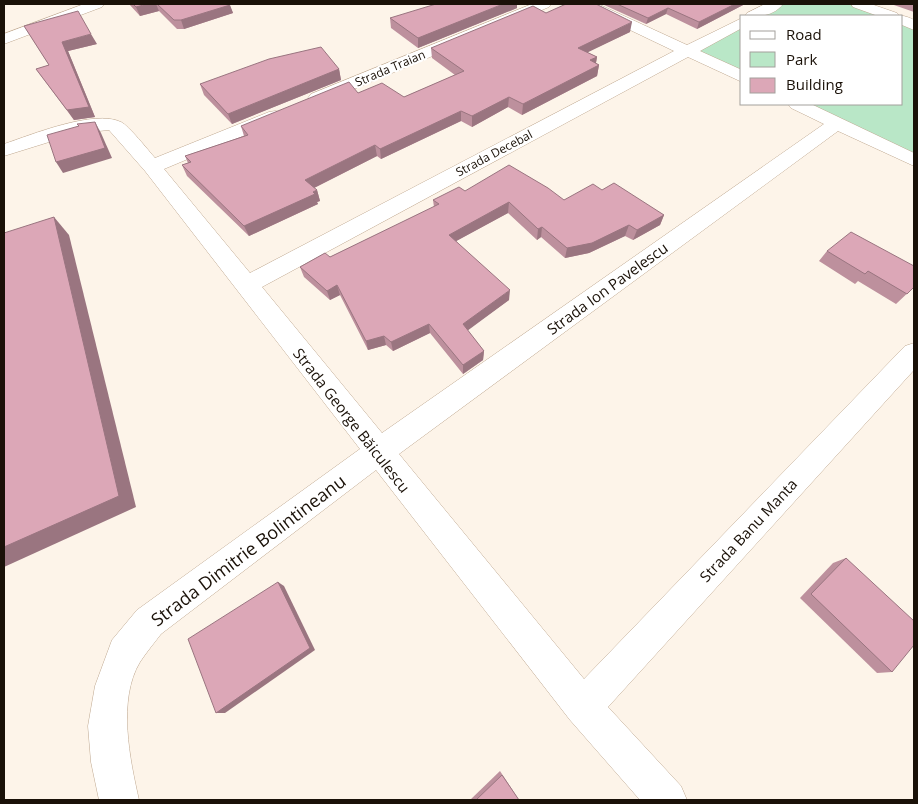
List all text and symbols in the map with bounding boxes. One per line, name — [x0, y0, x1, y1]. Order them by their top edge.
legend — [740, 15, 903, 105]
text: Road — [786, 24, 822, 44]
street label: Strada Traian — [352, 46, 428, 90]
text: Park — [786, 49, 817, 69]
text: Building — [786, 74, 843, 94]
street label: Strada Decebal — [453, 126, 535, 180]
street label: Strada Ion Pavelescu — [543, 237, 671, 339]
street label: Strada George Băiculescu — [289, 344, 415, 496]
street label: Strada Dimitrie Bolintineanu — [146, 469, 350, 631]
street label: Strada Banu Manta — [695, 474, 801, 586]

